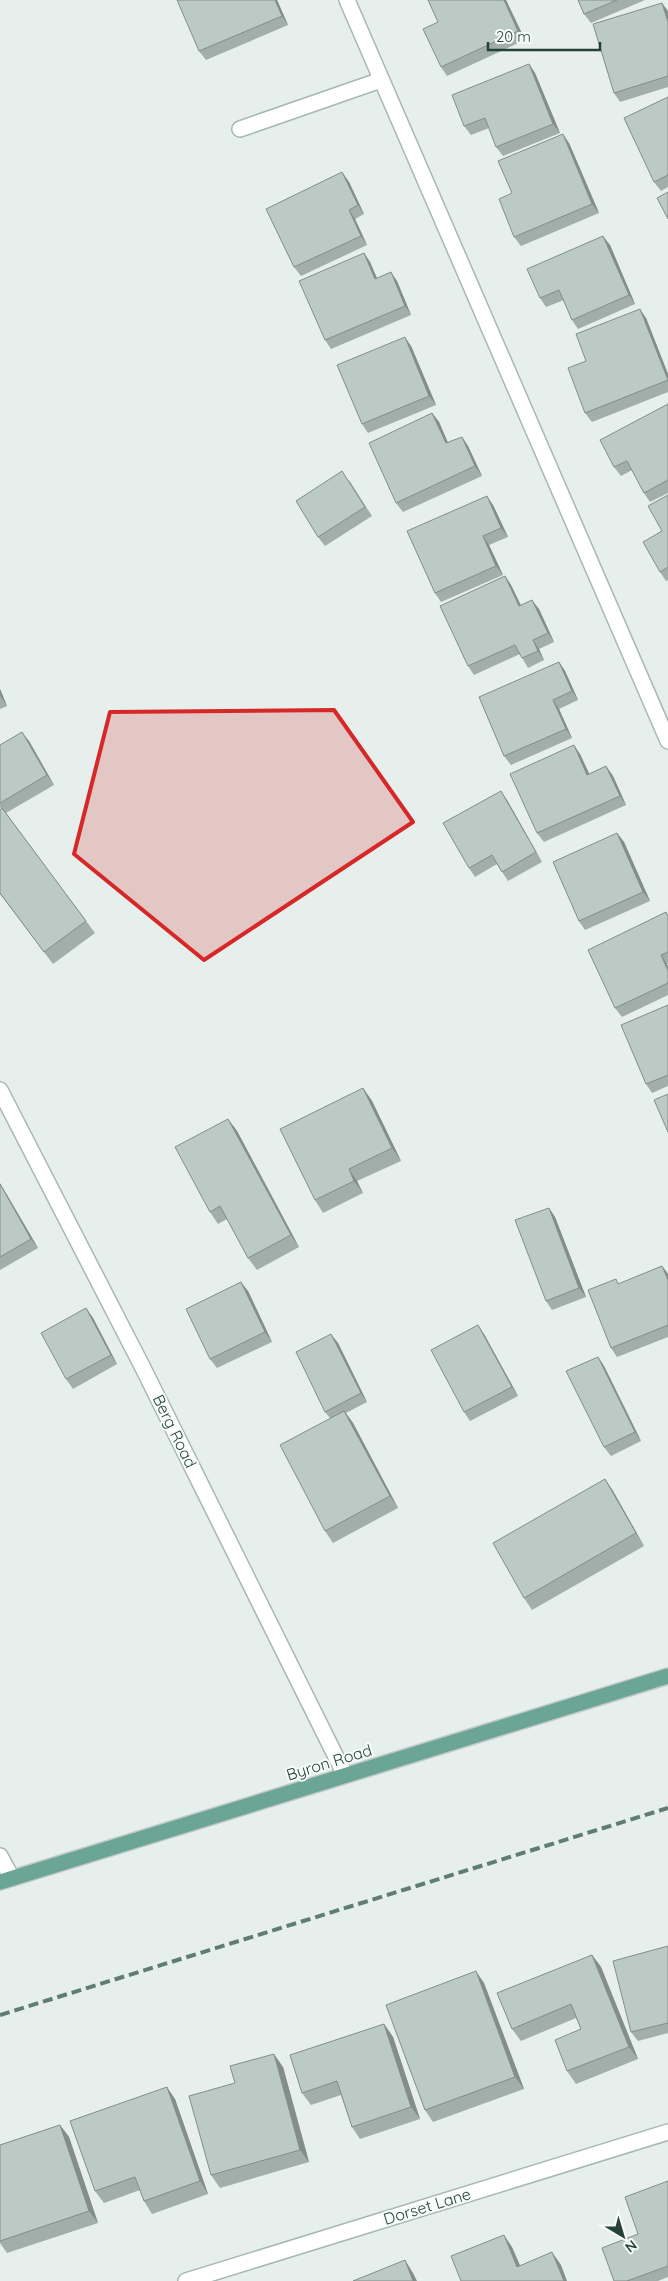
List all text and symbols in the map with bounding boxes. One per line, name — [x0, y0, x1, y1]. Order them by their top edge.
scale bar — [488, 20, 600, 52]
text: 20 m — [496, 27, 531, 46]
street label: Berg Road — [149, 1391, 201, 1471]
street label: Byron Road — [284, 1740, 374, 1784]
street label: Dorset Lane — [381, 2183, 473, 2229]
north arrow — [598, 2211, 648, 2261]
text: N — [621, 2236, 641, 2257]

